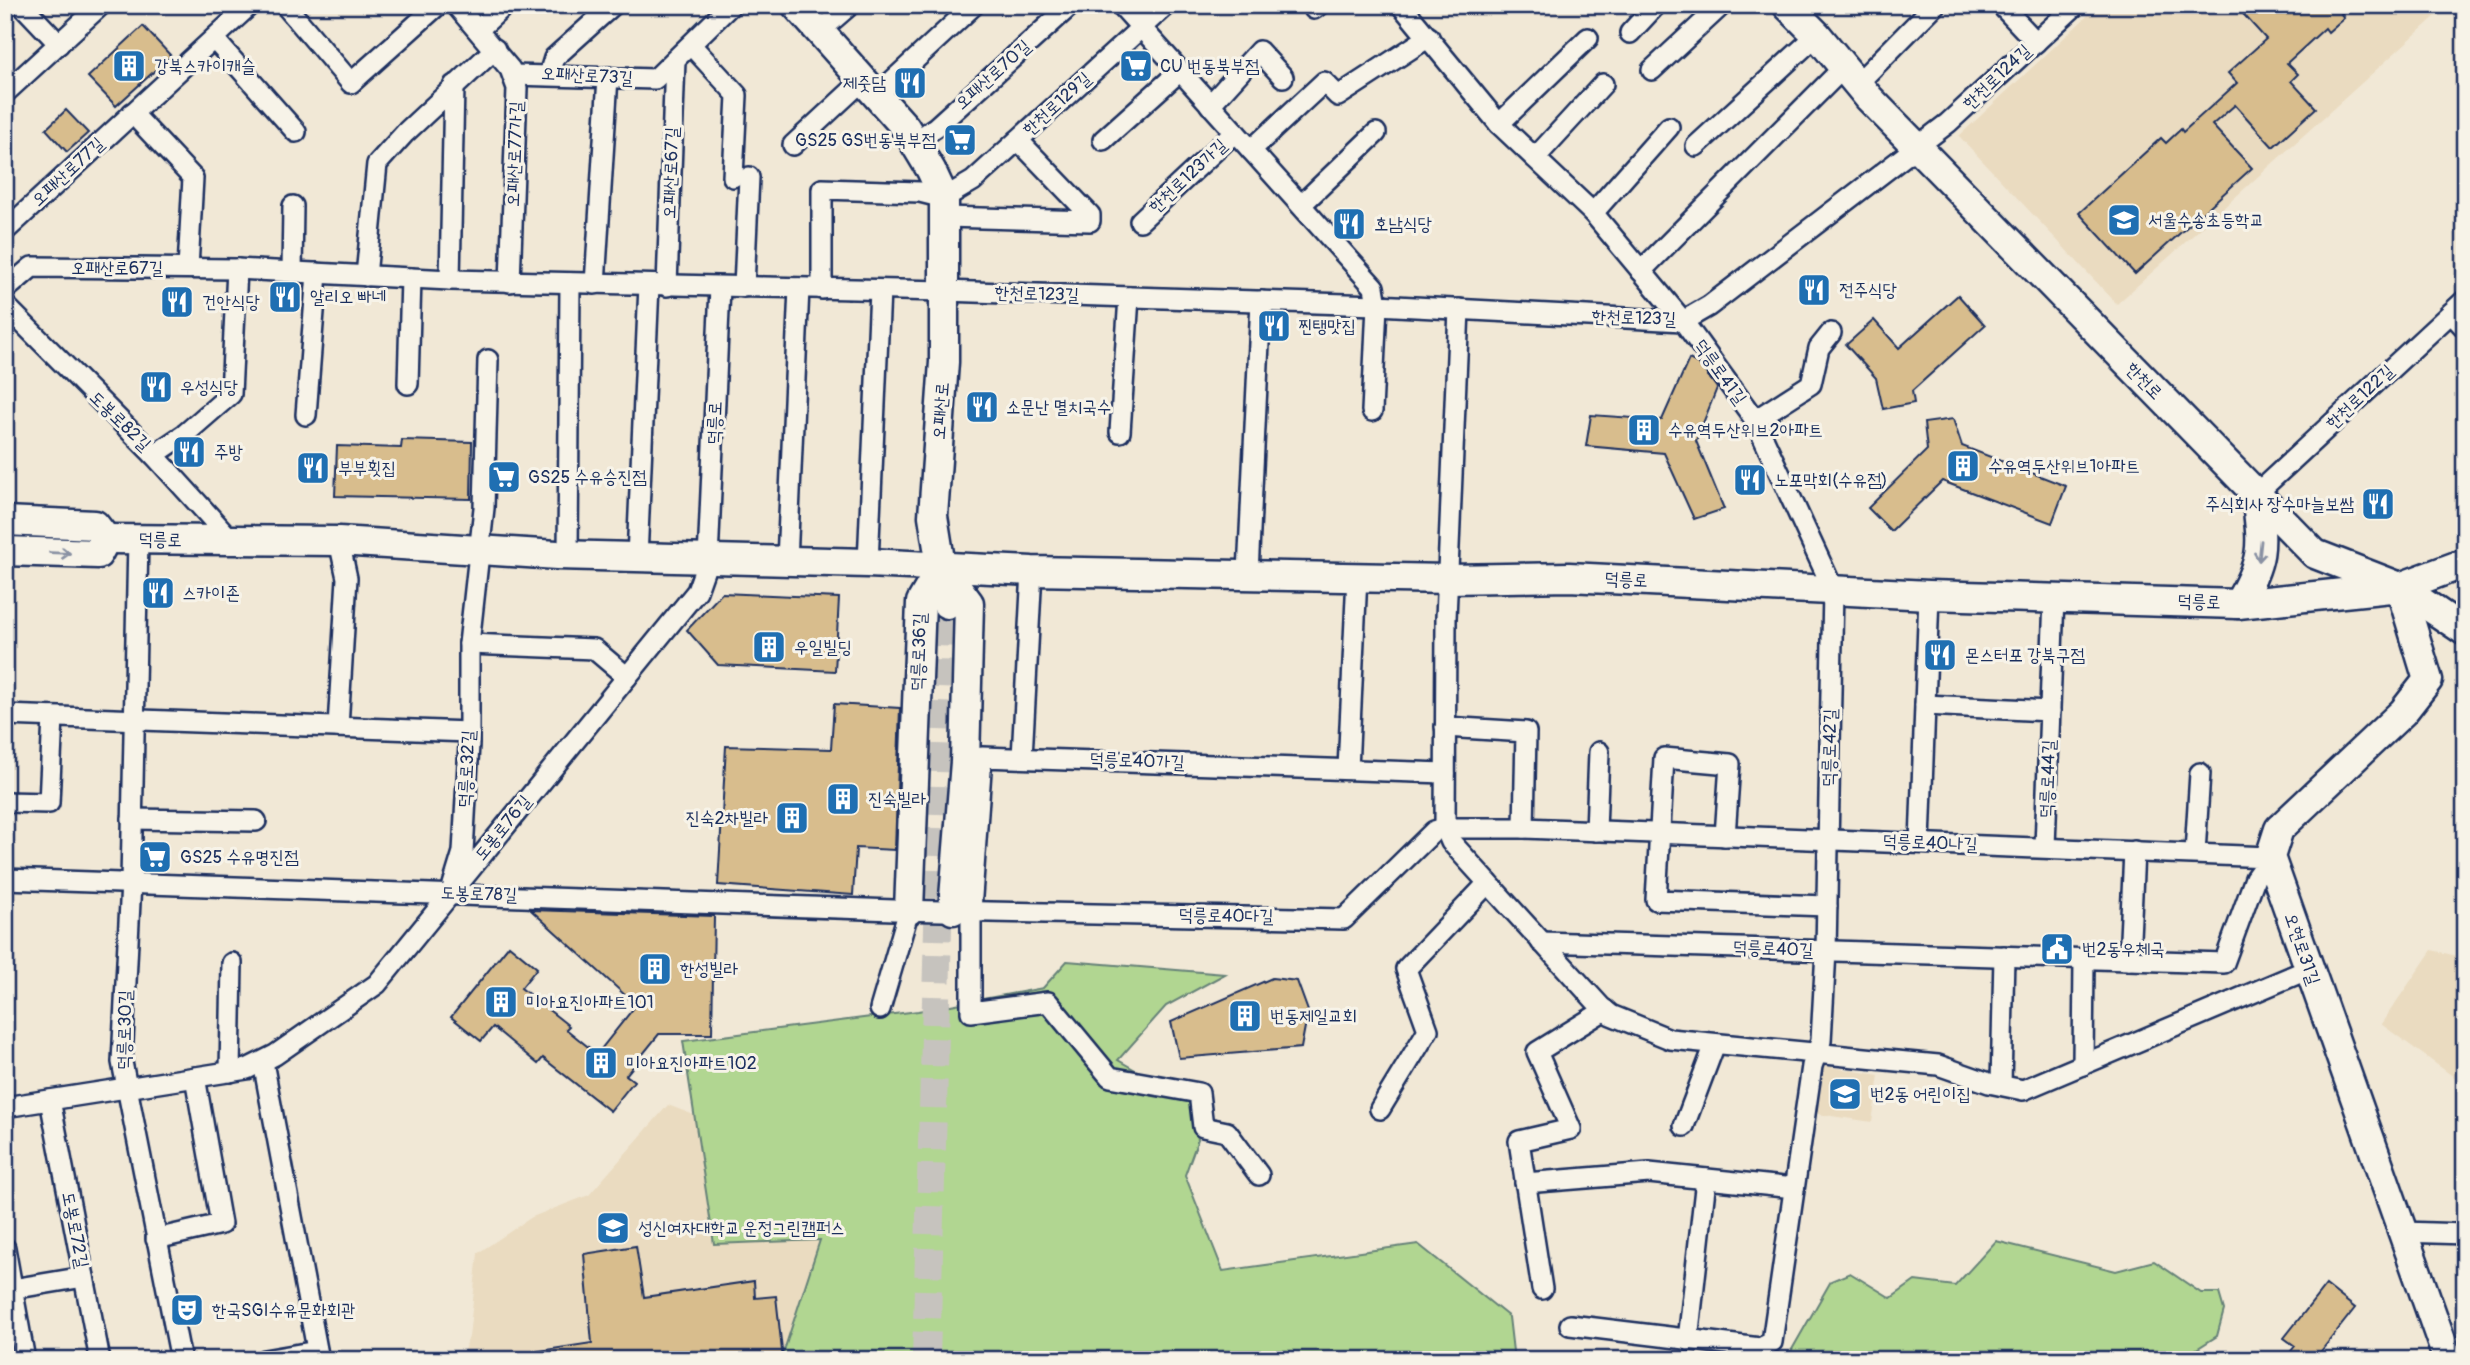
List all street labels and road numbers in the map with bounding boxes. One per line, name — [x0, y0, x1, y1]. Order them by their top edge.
street label: 오패산로70길 — [950, 35, 1036, 115]
street label: 한천로124길 — [1958, 39, 2036, 115]
street label: 오패산로73길 — [540, 62, 634, 90]
street label: 한천로129길 — [1018, 67, 1096, 141]
street label: 오패산로77가길 — [502, 100, 528, 207]
street label: 오패산로67길 — [658, 126, 684, 219]
street label: 오패산로77길 — [27, 132, 110, 212]
street label: 한천로123가길 — [1144, 133, 1232, 218]
street label: 오패산로67길 — [71, 257, 164, 280]
street label: 한천로123길 — [994, 281, 1080, 307]
street label: 한천로123길 — [1591, 305, 1677, 331]
street label: 덕릉로41길 — [1689, 335, 1752, 410]
street label: 한천로 — [2121, 357, 2167, 405]
street label: 한천로122길 — [2321, 359, 2399, 434]
street label: 오패산로 — [928, 381, 954, 441]
street label: 도봉로82길 — [84, 386, 156, 456]
street label: 덕릉로 — [703, 401, 727, 445]
street label: 덕릉로 — [138, 528, 182, 552]
street label: 덕릉로 — [1604, 567, 1648, 593]
street label: 덕릉로 — [2177, 590, 2221, 614]
street label: 덕릉로36길 — [906, 612, 932, 692]
street label: 덕릉로42길 — [1818, 708, 1842, 787]
street label: 덕릉로32길 — [453, 729, 481, 809]
street label: 덕릉로44길 — [2035, 739, 2061, 819]
street label: 덕릉로40가길 — [1089, 748, 1185, 774]
street label: 도봉로76길 — [470, 790, 537, 866]
street label: 덕릉로40나길 — [1882, 830, 1978, 856]
street label: 도봉로78길 — [440, 881, 518, 907]
street label: 덕릉로40다길 — [1178, 904, 1274, 928]
street label: 오현로31길 — [2279, 910, 2325, 989]
street label: 덕릉로40길 — [1732, 936, 1814, 962]
street label: 덕릉로30길 — [113, 989, 137, 1070]
street label: 도봉로72길 — [56, 1190, 94, 1271]

